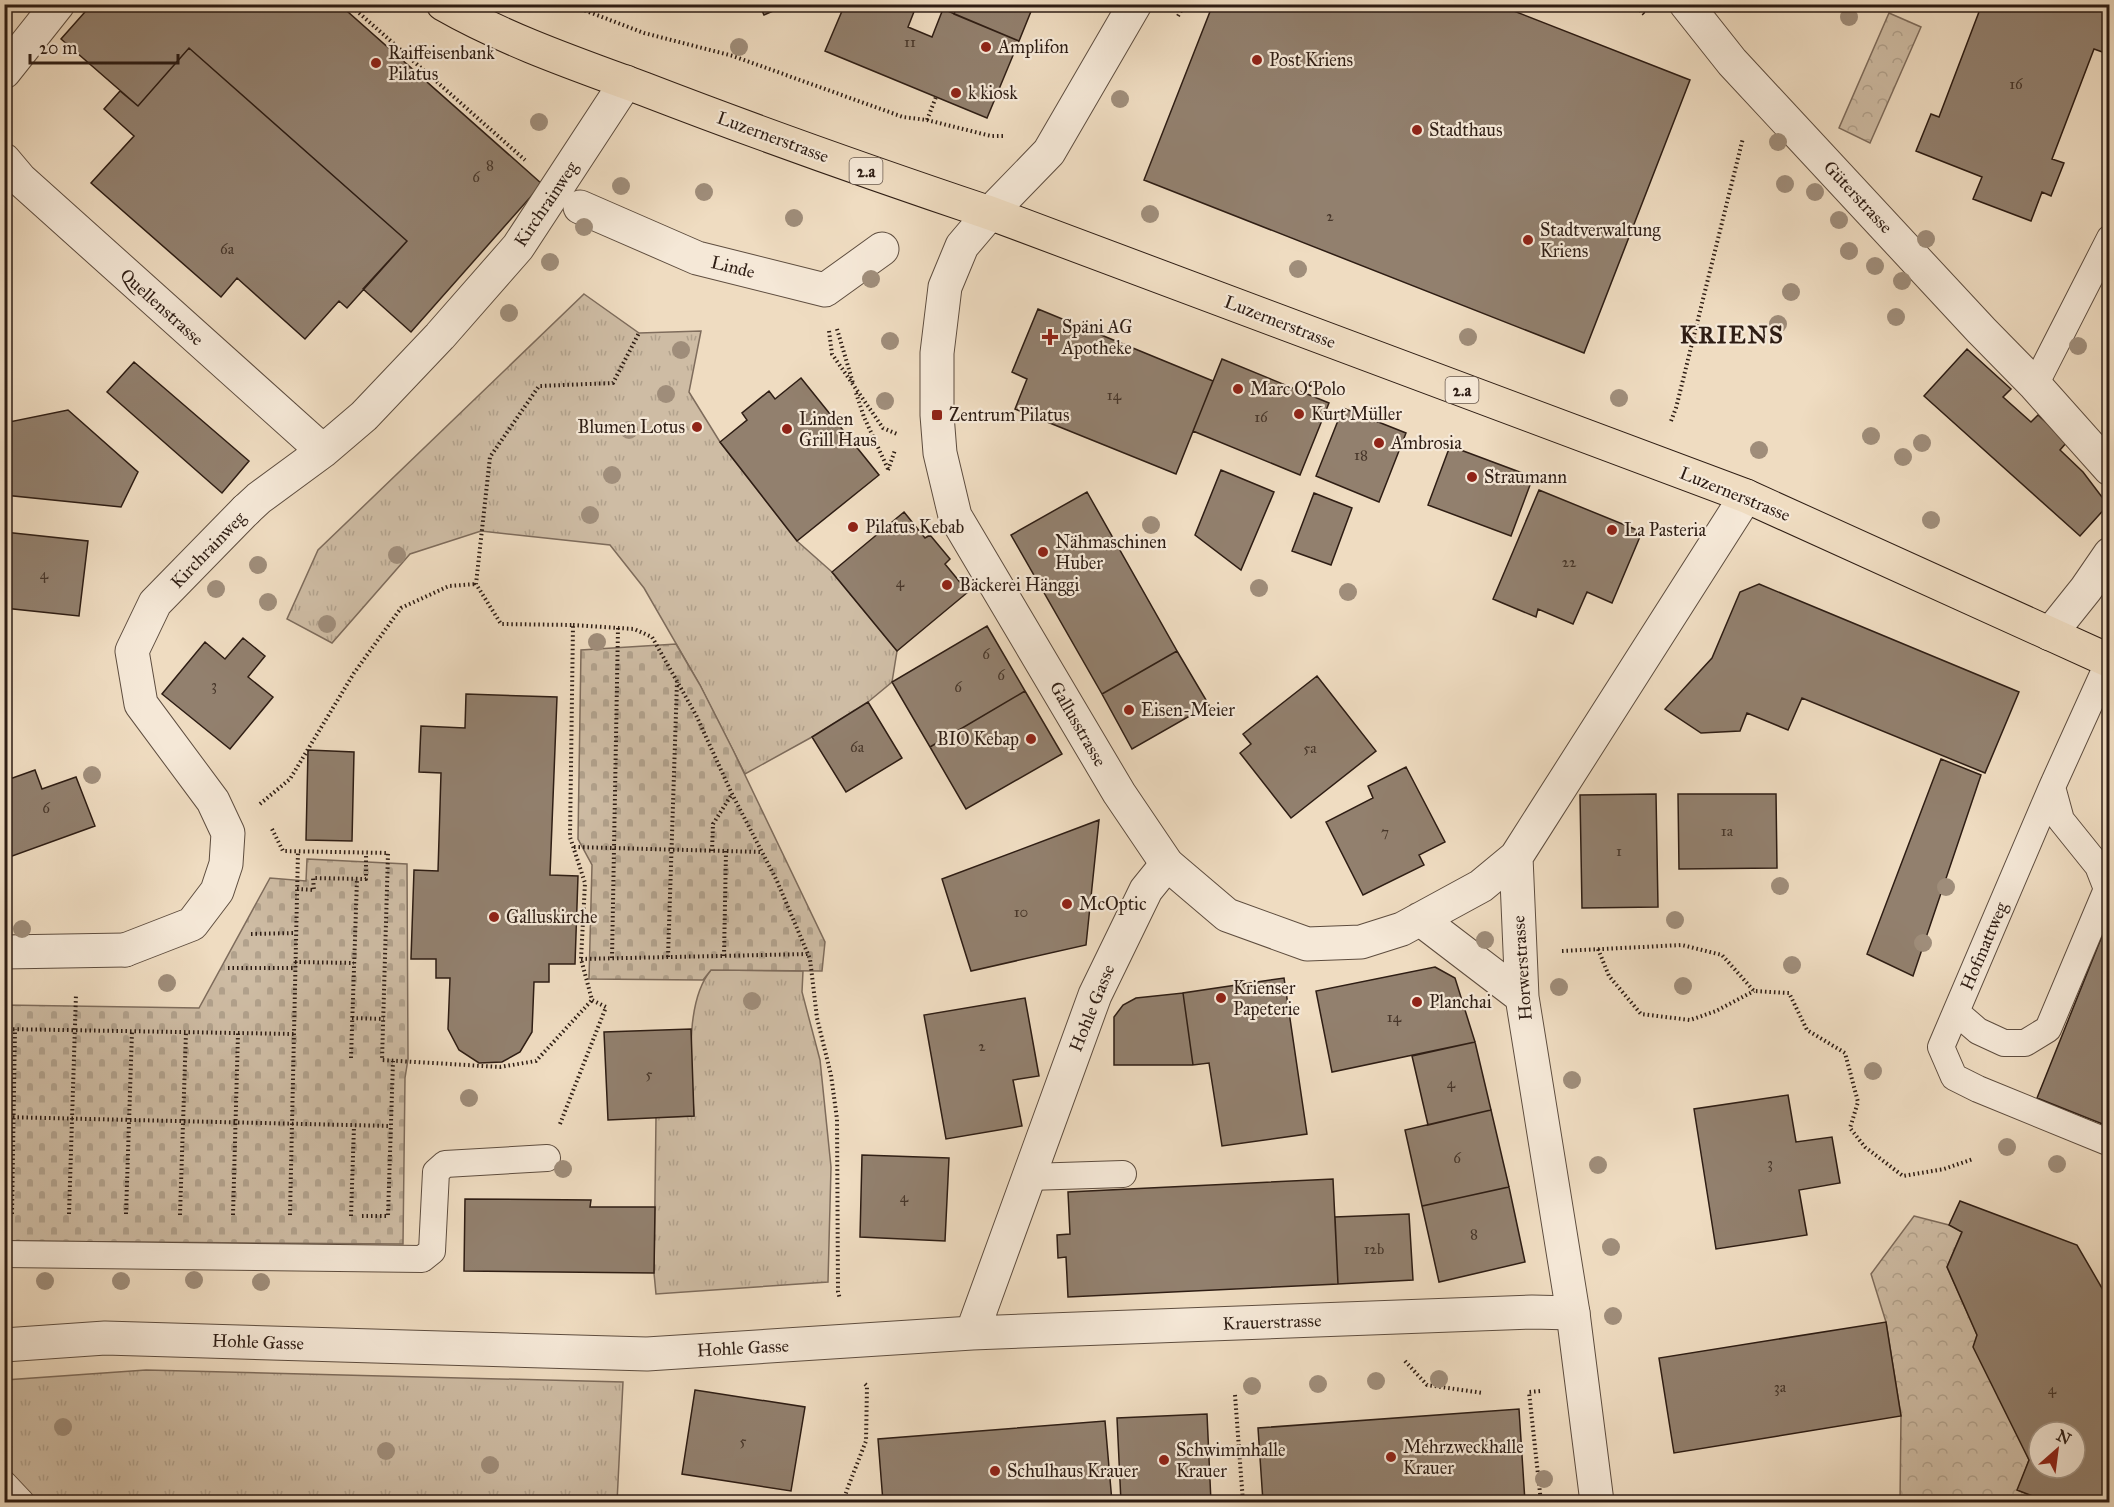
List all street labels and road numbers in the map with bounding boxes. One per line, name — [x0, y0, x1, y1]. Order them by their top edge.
street label: Luzernerstrasse — [714, 107, 832, 167]
street label: Güterstrasse — [1819, 156, 1897, 238]
street label: Kirchrainweg — [509, 157, 584, 251]
road number: 2.a — [850, 158, 882, 184]
street label: Linde — [709, 251, 757, 283]
street label: Quellenstrasse — [116, 264, 208, 350]
street label: Luzernerstrasse — [1221, 291, 1339, 353]
road number: 2.a — [1446, 377, 1478, 403]
street label: Luzernerstrasse — [1676, 462, 1794, 526]
street label: Kirchrainweg — [166, 507, 251, 594]
street label: Gallusstrasse — [1045, 678, 1111, 770]
street label: Hofmattweg — [1956, 898, 2014, 994]
street label: Horwerstrasse — [1507, 915, 1537, 1021]
street label: Hohle Gasse — [1065, 961, 1119, 1055]
street label: Krauerstrasse — [1222, 1309, 1322, 1335]
street label: Hohle Gasse — [212, 1329, 304, 1355]
street label: Hohle Gasse — [696, 1335, 790, 1361]

